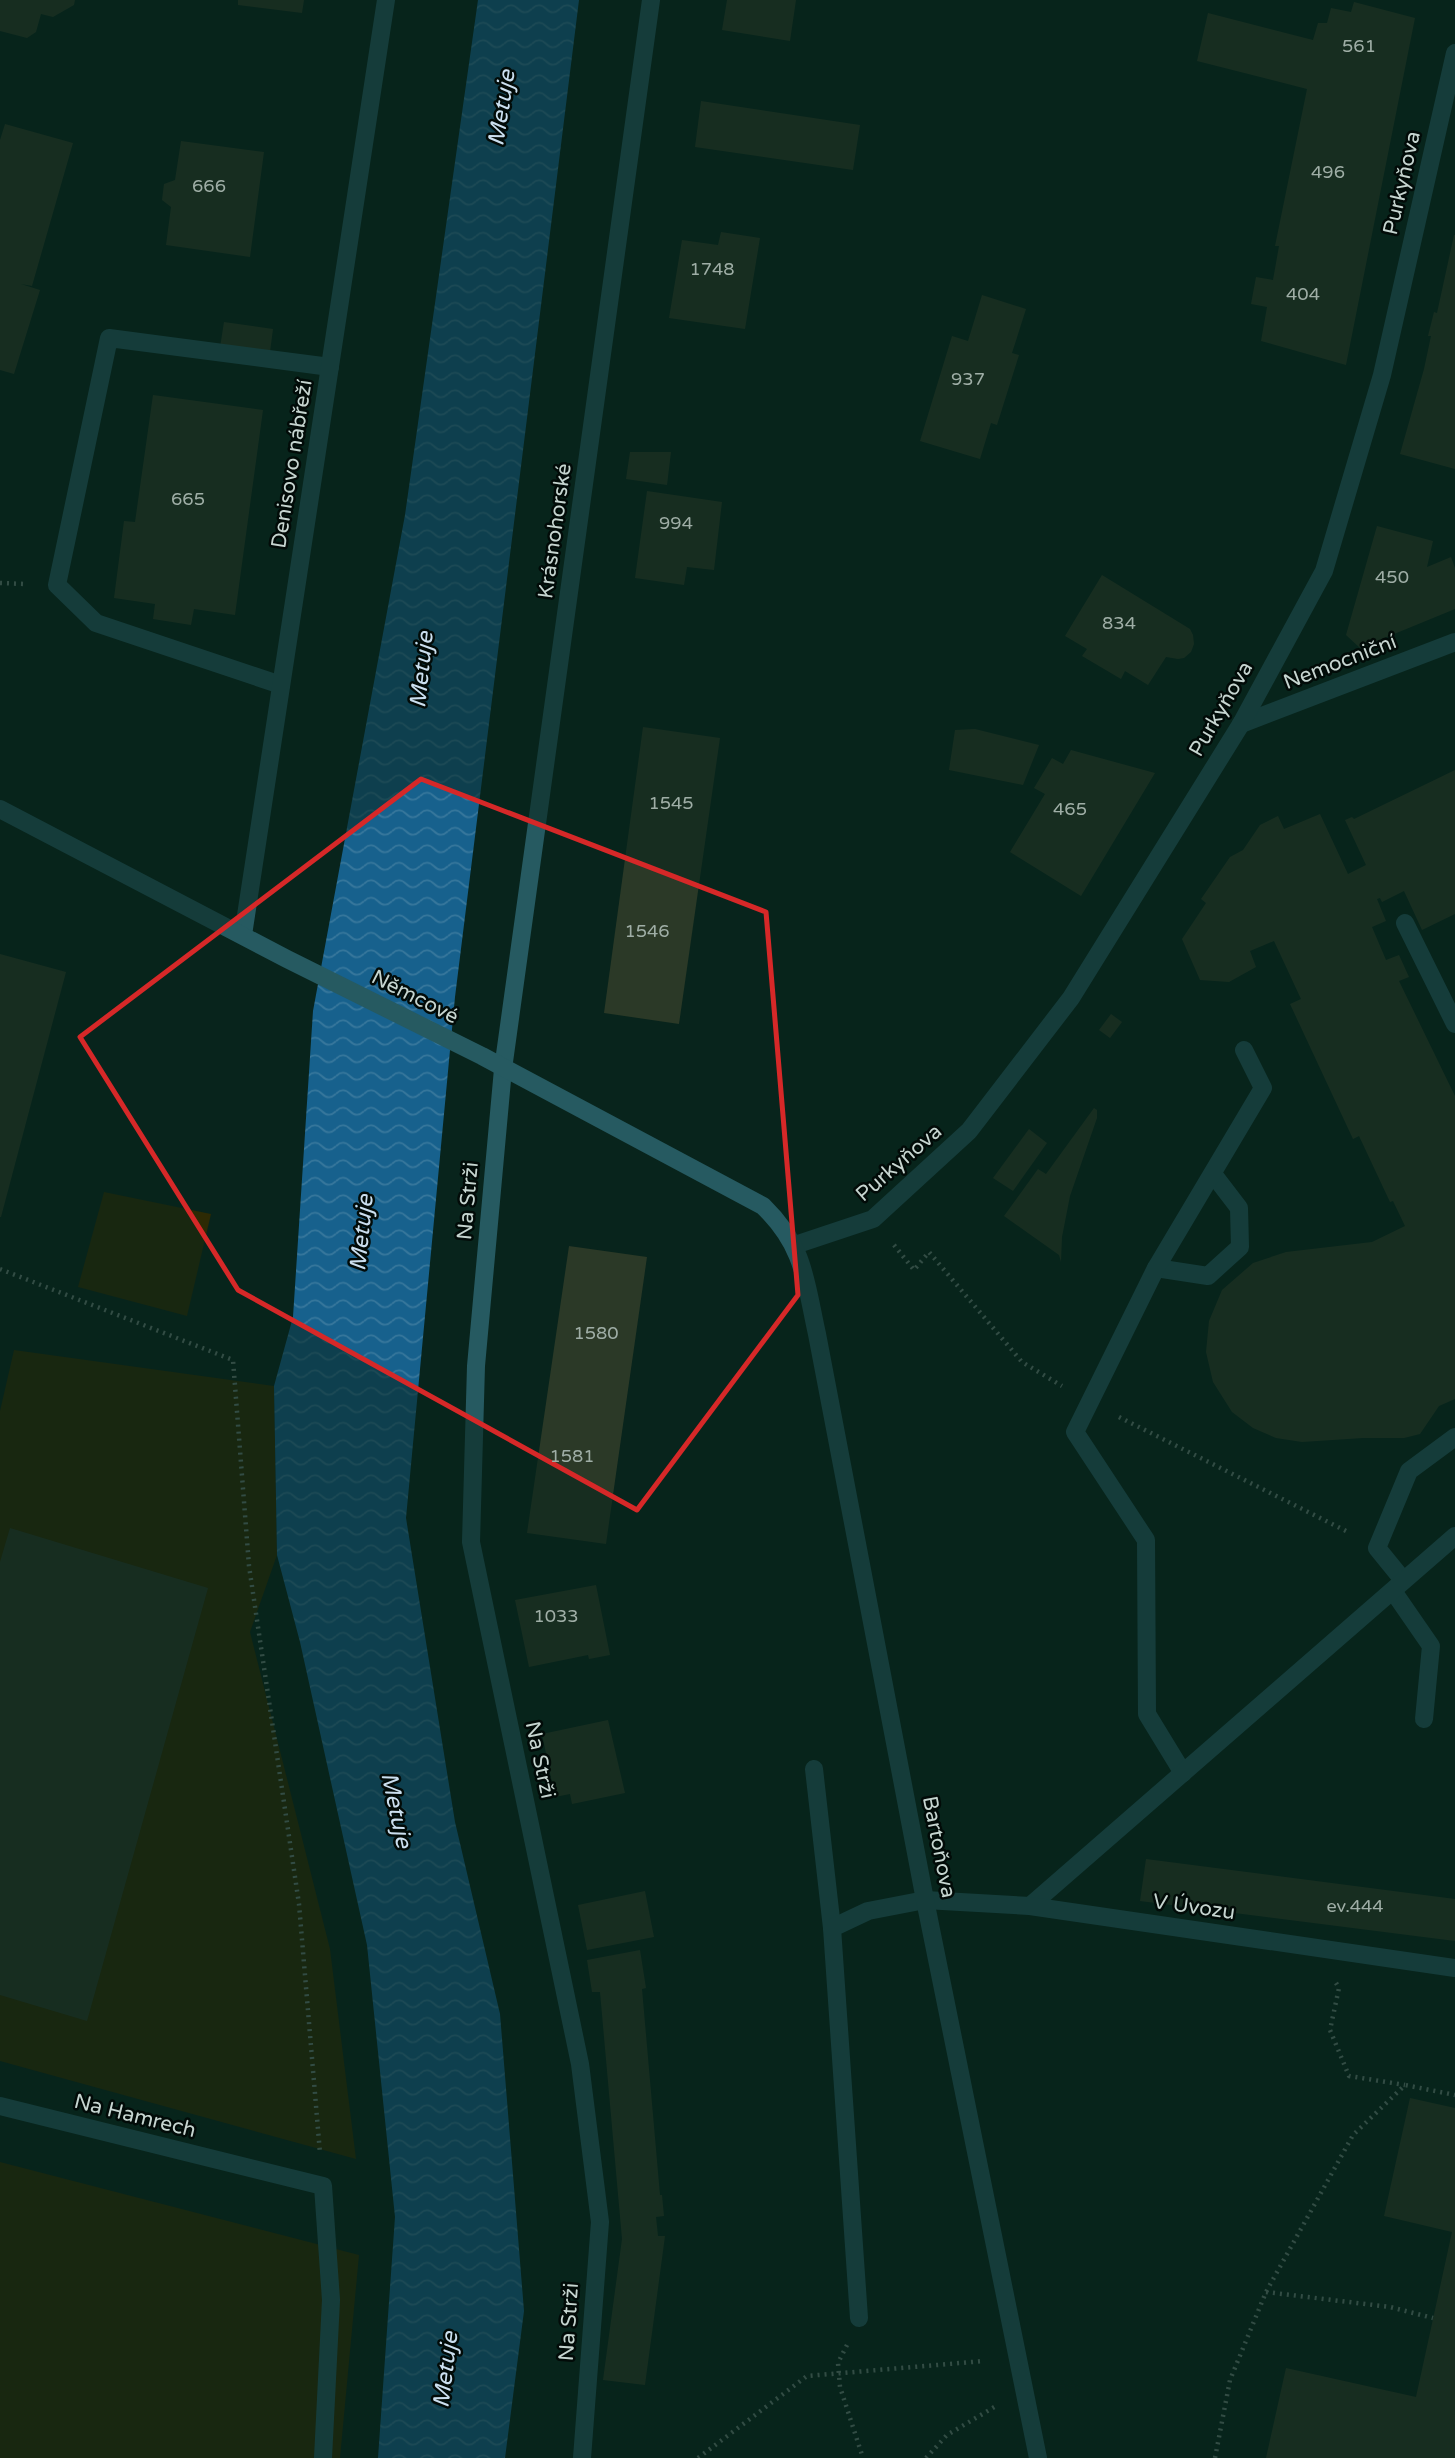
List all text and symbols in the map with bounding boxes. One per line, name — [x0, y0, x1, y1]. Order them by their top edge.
house number: 561 — [1342, 35, 1376, 57]
water label: Metuje — [482, 66, 522, 148]
street label: Purkyňova — [1378, 129, 1426, 237]
house number: 496 — [1311, 161, 1345, 183]
house number: 666 — [192, 175, 226, 197]
house number: 1748 — [689, 258, 735, 280]
house number: 404 — [1286, 283, 1320, 305]
house number: 937 — [951, 368, 985, 390]
street label: Denisovo nábřeží — [266, 378, 318, 550]
street label: Krásnohorské — [533, 462, 577, 600]
house number: 665 — [171, 488, 205, 510]
house number: 994 — [659, 512, 693, 534]
house number: 450 — [1375, 566, 1409, 588]
house number: 834 — [1102, 612, 1136, 634]
water label: Metuje — [404, 628, 440, 710]
street label: Nemocniční — [1280, 629, 1400, 695]
street label: Purkyňova — [1184, 657, 1258, 761]
house number: 1545 — [648, 792, 694, 814]
house number: 465 — [1053, 798, 1087, 820]
house number: 1546 — [624, 920, 670, 942]
street label: Němcové — [367, 964, 463, 1030]
street label: Purkyňova — [851, 1119, 947, 1207]
street label: Na Strži — [452, 1161, 484, 1241]
water label: Metuje — [344, 1191, 380, 1273]
house number: 1580 — [573, 1322, 619, 1344]
house number: 1581 — [549, 1445, 595, 1467]
house number: 1033 — [533, 1605, 579, 1627]
street label: Na Strži — [520, 1719, 560, 1801]
water label: Metuje — [374, 1770, 418, 1852]
street label: Bartoňova — [917, 1794, 961, 1900]
street label: V Úvozu — [1151, 1889, 1237, 1925]
house number: ev.444 — [1326, 1895, 1384, 1917]
street label: Na Hamrech — [71, 2089, 199, 2143]
street label: Na Strži — [554, 2282, 584, 2362]
water label: Metuje — [427, 2328, 465, 2410]

